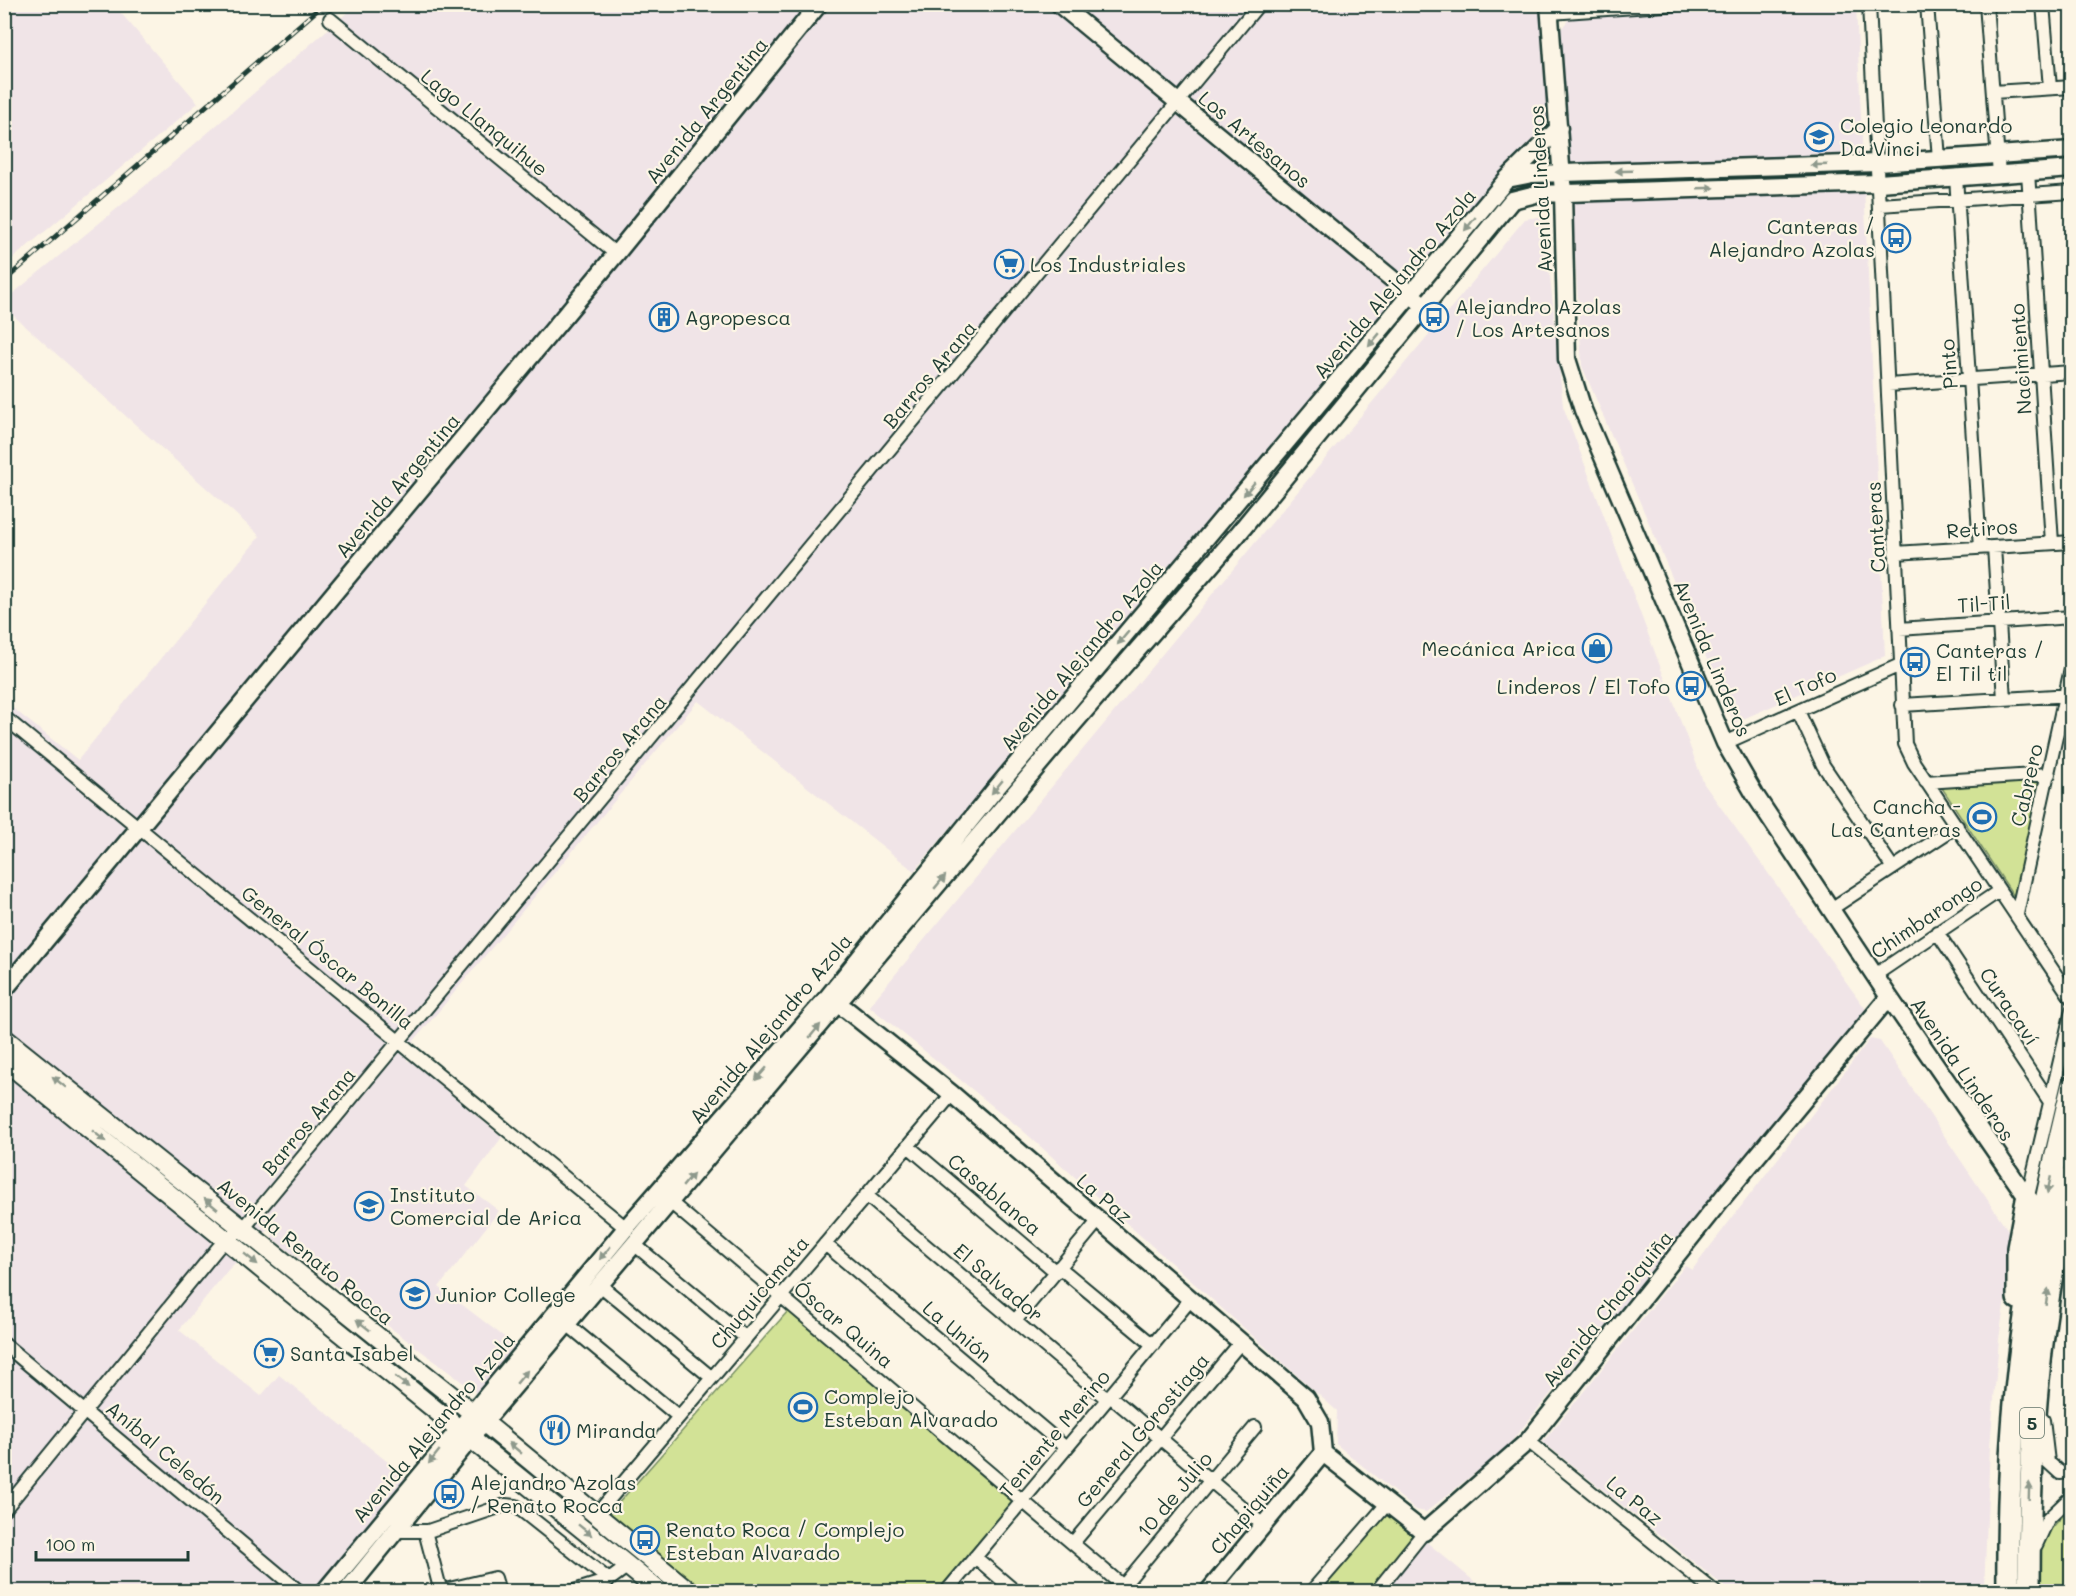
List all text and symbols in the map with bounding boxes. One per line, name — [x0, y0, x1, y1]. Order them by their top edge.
street label: Avenida Argentina — [639, 32, 773, 188]
street label: Lago Llanquihue — [416, 63, 554, 181]
street label: Los Artesanos — [1194, 85, 1316, 193]
street label: Avenida Linderos — [1523, 104, 1557, 274]
place label: Colegio Leonardo Da Vinci — [1840, 112, 2013, 161]
school or university icon: Colegio Leonardo Da Vinci — [1803, 121, 1835, 153]
one-way arrow — [1810, 160, 1829, 170]
one-way arrow — [1615, 167, 1634, 176]
street label: Avenida Alejandro Azola — [1307, 183, 1481, 383]
one-way arrow — [1696, 183, 1715, 193]
place label: Canteras / Alejandro Azolas — [1709, 213, 1875, 262]
one-way arrow — [1464, 216, 1477, 232]
bus stop icon: Canteras / Alejandro Azolas — [1880, 222, 1912, 254]
supermarket icon: Los Industriales — [993, 248, 1025, 280]
place label: Los Industriales — [1030, 251, 1186, 277]
place label: Alejandro Azolas / Los Artesanos — [1455, 293, 1622, 342]
building icon: Agropesca — [648, 301, 680, 333]
bus stop icon: Alejandro Azolas / Los Artesanos — [1418, 301, 1450, 333]
street label: Nacimiento — [2003, 302, 2037, 415]
place label: Agropesca — [685, 304, 791, 330]
street label: Barros Arana — [876, 315, 982, 433]
one-way arrow — [1368, 332, 1381, 347]
street label: Pinto — [1933, 338, 1963, 390]
street label: Avenida Argentina — [329, 407, 465, 563]
one-way arrow — [1242, 481, 1255, 497]
street label: Canteras — [1860, 481, 1890, 573]
street label: Retiros — [1945, 513, 2019, 543]
street label: Avenida Alejandro Azola — [994, 555, 1168, 755]
street label: Avenida Linderos — [1668, 576, 1758, 740]
street label: Til-Til — [1957, 588, 2011, 618]
one-way arrow — [1117, 630, 1130, 645]
shop icon: Mecánica Arica — [1581, 632, 1613, 664]
place label: Mecánica Arica — [1421, 635, 1576, 661]
place label: Canteras / El Til til — [1936, 637, 2044, 686]
bus stop icon: Canteras / El Til til — [1899, 646, 1931, 678]
street label: El Tofo — [1770, 661, 1840, 711]
bus stop icon: Linderos / El Tofo — [1675, 670, 1707, 702]
place label: Linderos / El Tofo — [1497, 673, 1670, 699]
street label: Barros Arana — [566, 689, 672, 807]
street label: Cabrero — [2004, 741, 2048, 829]
one-way arrow — [991, 779, 1004, 794]
place label: Cancha - Las Canteras — [1831, 793, 1961, 842]
sports icon: Cancha - Las Canteras — [1966, 801, 1998, 833]
street label: Chimbarongo — [1865, 870, 1987, 964]
one-way arrow — [933, 875, 946, 890]
street label: General Óscar Bonilla — [236, 879, 420, 1035]
street label: Avenida Alejandro Azola — [683, 928, 857, 1128]
street label: Curacaví — [1974, 962, 2046, 1050]
street label: Avenida Linderos — [1905, 992, 2021, 1146]
one-way arrow — [808, 1024, 821, 1039]
street label: Barros Arana — [255, 1062, 361, 1180]
one-way arrow — [754, 1066, 767, 1082]
one-way arrow — [51, 1075, 67, 1088]
one-way arrow — [91, 1130, 107, 1143]
street label: Casablanca — [943, 1147, 1047, 1241]
street label: La Paz — [1072, 1167, 1138, 1229]
street label: Avenida Renato Rocca — [212, 1172, 400, 1330]
one-way arrow — [682, 1172, 695, 1188]
one-way arrow — [2044, 1176, 2053, 1195]
place label: Instituto Comercial de Arica — [390, 1181, 582, 1230]
school or university icon: Instituto Comercial de Arica — [353, 1190, 385, 1222]
one-way arrow — [203, 1197, 219, 1210]
street label: Avenida Chapiquiña — [1536, 1225, 1678, 1391]
street label: Chuquicamata — [704, 1230, 814, 1354]
street label: El Salvador — [949, 1237, 1049, 1327]
one-way arrow — [599, 1245, 612, 1260]
one-way arrow — [243, 1252, 258, 1265]
street label: Óscar Quina — [789, 1275, 899, 1373]
school or university icon: Junior College — [399, 1278, 431, 1310]
place label: Junior College — [436, 1281, 576, 1307]
one-way arrow — [2043, 1287, 2052, 1306]
street label: La Unión — [918, 1294, 998, 1368]
one-way arrow — [356, 1320, 371, 1332]
street label: Avenida Alejandro Azola — [346, 1327, 520, 1527]
supermarket icon: Santa Isabel — [253, 1337, 285, 1369]
place label: Santa Isabel — [290, 1340, 414, 1366]
street label: General Gorostiaga — [1070, 1347, 1214, 1513]
street label: Teniente Merino — [993, 1364, 1115, 1502]
one-way arrow — [515, 1370, 528, 1385]
one-way arrow — [394, 1375, 410, 1388]
place label: Complejo Esteban Alvarado — [824, 1383, 998, 1432]
sports icon: Complejo Esteban Alvarado — [787, 1391, 819, 1423]
street label: Aníbal Celedón — [101, 1395, 231, 1509]
road number: 5 — [2020, 1408, 2044, 1438]
restaurant icon: Miranda — [539, 1414, 571, 1446]
place label: Miranda — [576, 1417, 657, 1443]
one-way arrow — [507, 1441, 523, 1454]
street label: 10 de Julio — [1131, 1446, 1217, 1542]
one-way arrow — [428, 1449, 441, 1465]
street label: Chapiquiña — [1204, 1459, 1294, 1559]
place label: Alejandro Azolas / Renato Rocca — [470, 1469, 637, 1518]
street label: La Paz — [1601, 1469, 1669, 1531]
bus stop icon: Alejandro Azolas / Renato Rocca — [433, 1478, 465, 1510]
one-way arrow — [2024, 1482, 2034, 1501]
place label: Renato Roca / Complejo Esteban Alvarado — [666, 1516, 905, 1565]
scale bar — [36, 1524, 188, 1562]
one-way arrow — [577, 1524, 593, 1537]
bus stop icon: Renato Roca / Complejo Esteban Alvarado — [629, 1524, 661, 1556]
text: 100 m — [45, 1532, 95, 1556]

